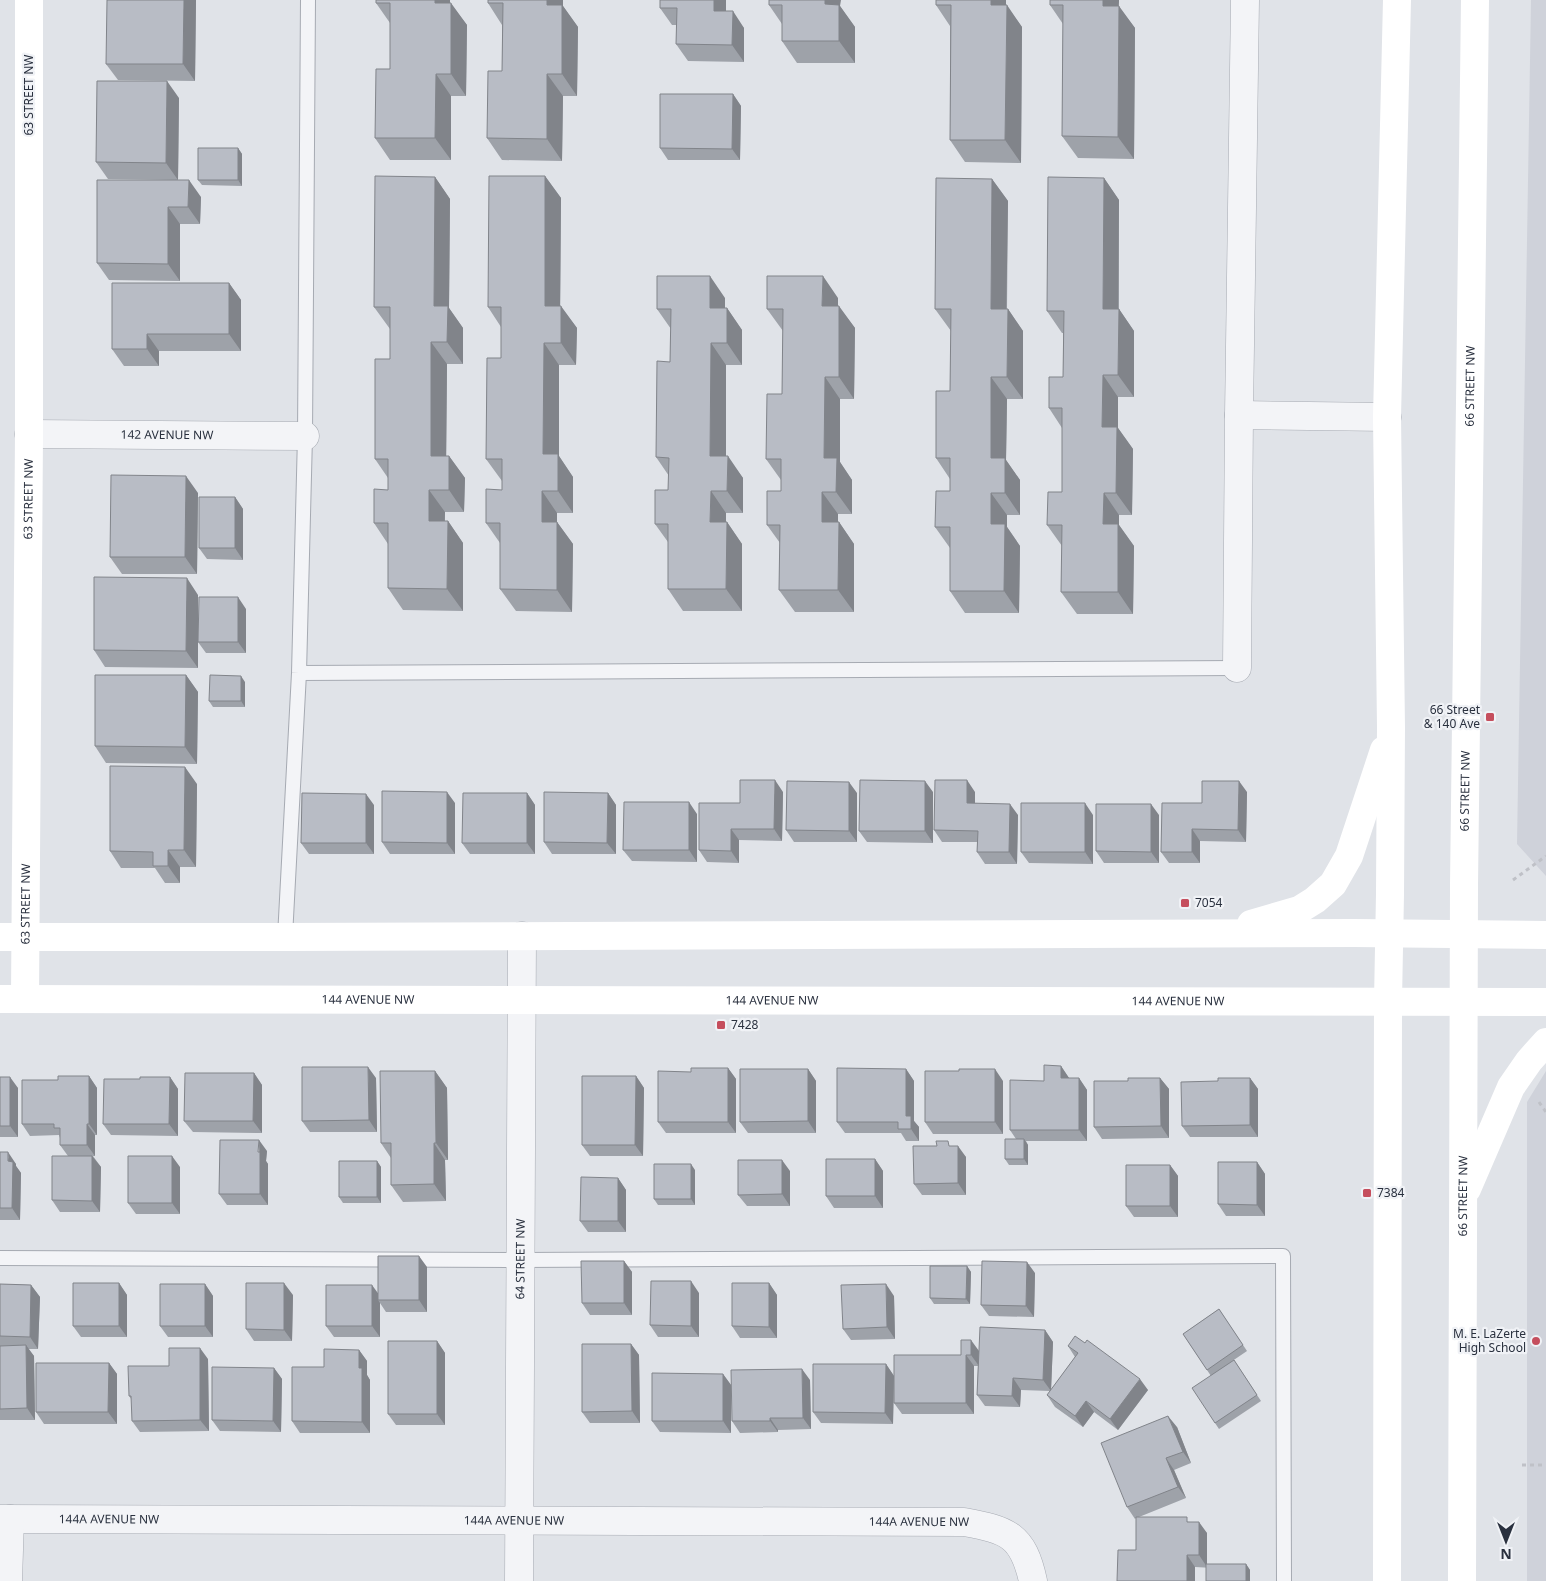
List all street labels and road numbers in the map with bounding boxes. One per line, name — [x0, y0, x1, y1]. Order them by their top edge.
street label: 63 STREET NW — [20, 55, 37, 136]
street label: 66 STREET NW — [1461, 345, 1479, 427]
street label: 142 AVENUE NW — [121, 426, 213, 443]
street label: 63 STREET NW — [19, 458, 37, 540]
street label: 66 STREET NW — [1456, 750, 1474, 832]
street label: 63 STREET NW — [16, 863, 34, 945]
street label: 144 AVENUE NW — [322, 991, 414, 1008]
street label: 144 AVENUE NW — [726, 991, 818, 1009]
street label: 144 AVENUE NW — [1132, 992, 1224, 1009]
street label: 66 STREET NW — [1454, 1155, 1471, 1237]
street label: 64 STREET NW — [511, 1218, 529, 1300]
street label: 144A AVENUE NW — [59, 1510, 159, 1527]
street label: 144A AVENUE NW — [464, 1511, 564, 1529]
street label: 144A AVENUE NW — [869, 1513, 969, 1530]

